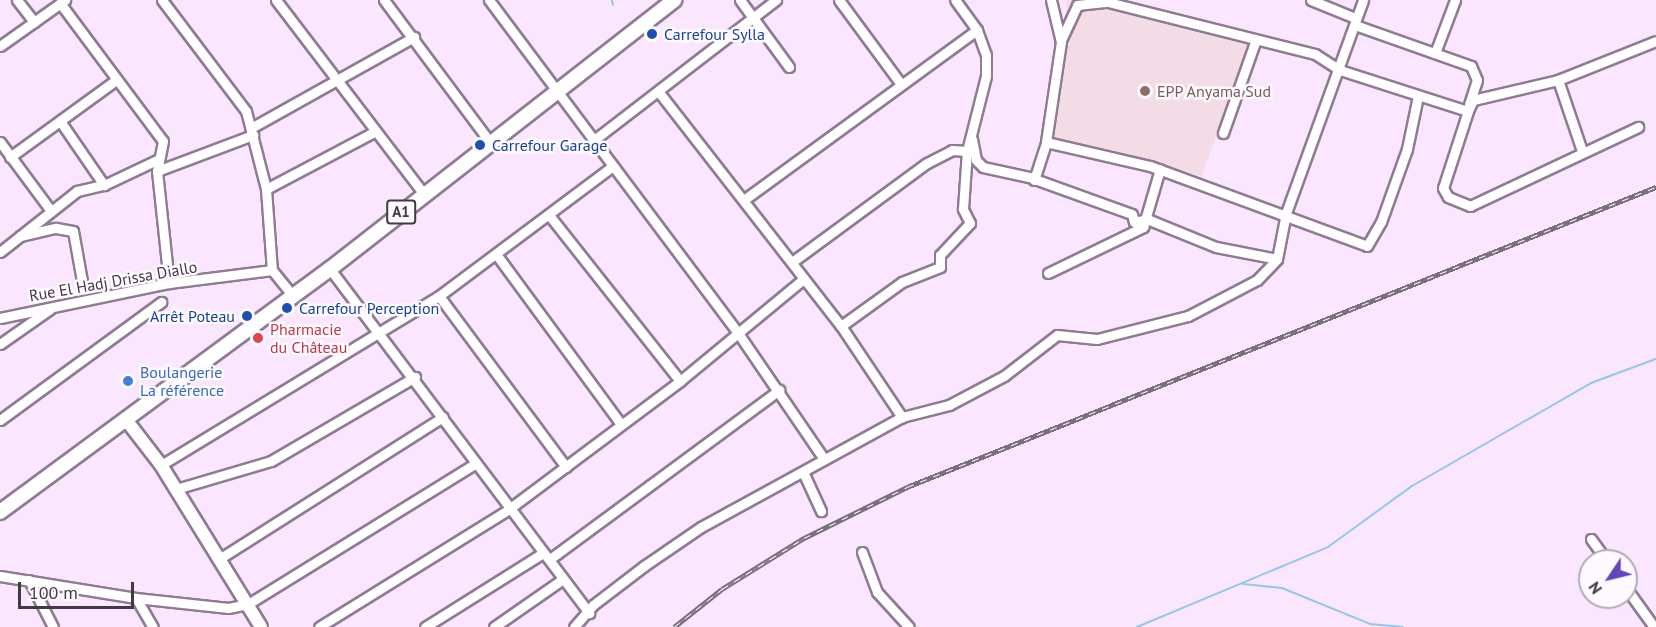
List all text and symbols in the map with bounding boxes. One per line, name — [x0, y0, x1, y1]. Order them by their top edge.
place label: Carrefour Sylla — [664, 24, 765, 44]
marker: Carrefour Sylla — [645, 27, 659, 41]
place label: EPP Anyama Sud — [1157, 81, 1272, 101]
marker: EPP Anyama Sud — [1138, 84, 1152, 98]
place label: Carrefour Garage — [492, 135, 607, 155]
marker: Carrefour Garage — [473, 138, 487, 152]
road number: A1 — [386, 200, 416, 224]
street label: Rue El Hadj Drissa Diallo — [28, 257, 198, 305]
place label: Carrefour Perception — [299, 298, 439, 318]
marker: Carrefour Perception — [280, 301, 294, 315]
place label: Arrêt Poteau — [150, 306, 235, 326]
marker: Arrêt Poteau — [240, 309, 254, 323]
place label: Pharmacie du Château — [270, 319, 347, 357]
marker: Pharmacie du Château — [251, 331, 265, 345]
place label: Boulangerie La référence — [140, 362, 224, 400]
marker: Boulangerie La référence — [121, 374, 135, 388]
north arrow — [1578, 549, 1638, 609]
scale bar — [21, 570, 136, 608]
text: N — [1584, 578, 1606, 598]
text: 100 m — [29, 581, 78, 604]

